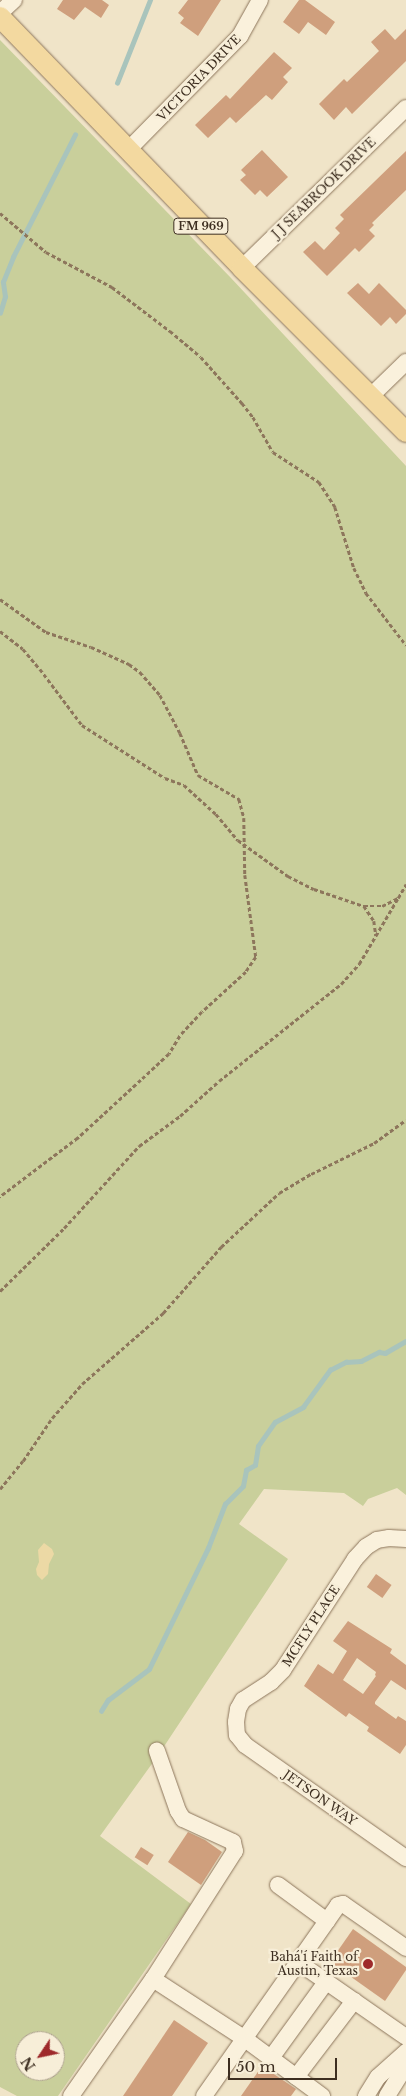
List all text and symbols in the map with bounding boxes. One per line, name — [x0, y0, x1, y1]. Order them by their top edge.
street label: VICTORIA DRIVE — [154, 32, 244, 124]
street label: J J SEABROOK DRIVE — [269, 135, 379, 241]
road number: FM 969 — [172, 218, 230, 235]
street label: MCFLY PLACE — [279, 1582, 343, 1670]
street label: JETSON WAY — [280, 1767, 360, 1829]
place label: Bahá'í Faith of Austin, Texas — [270, 1950, 358, 1978]
marker: Bahá'í Faith of Austin, Texas — [362, 1958, 374, 1970]
north arrow — [15, 2031, 65, 2081]
scale bar — [231, 2048, 340, 2080]
text: N — [17, 2053, 40, 2074]
text: 50 m — [236, 2057, 276, 2076]

